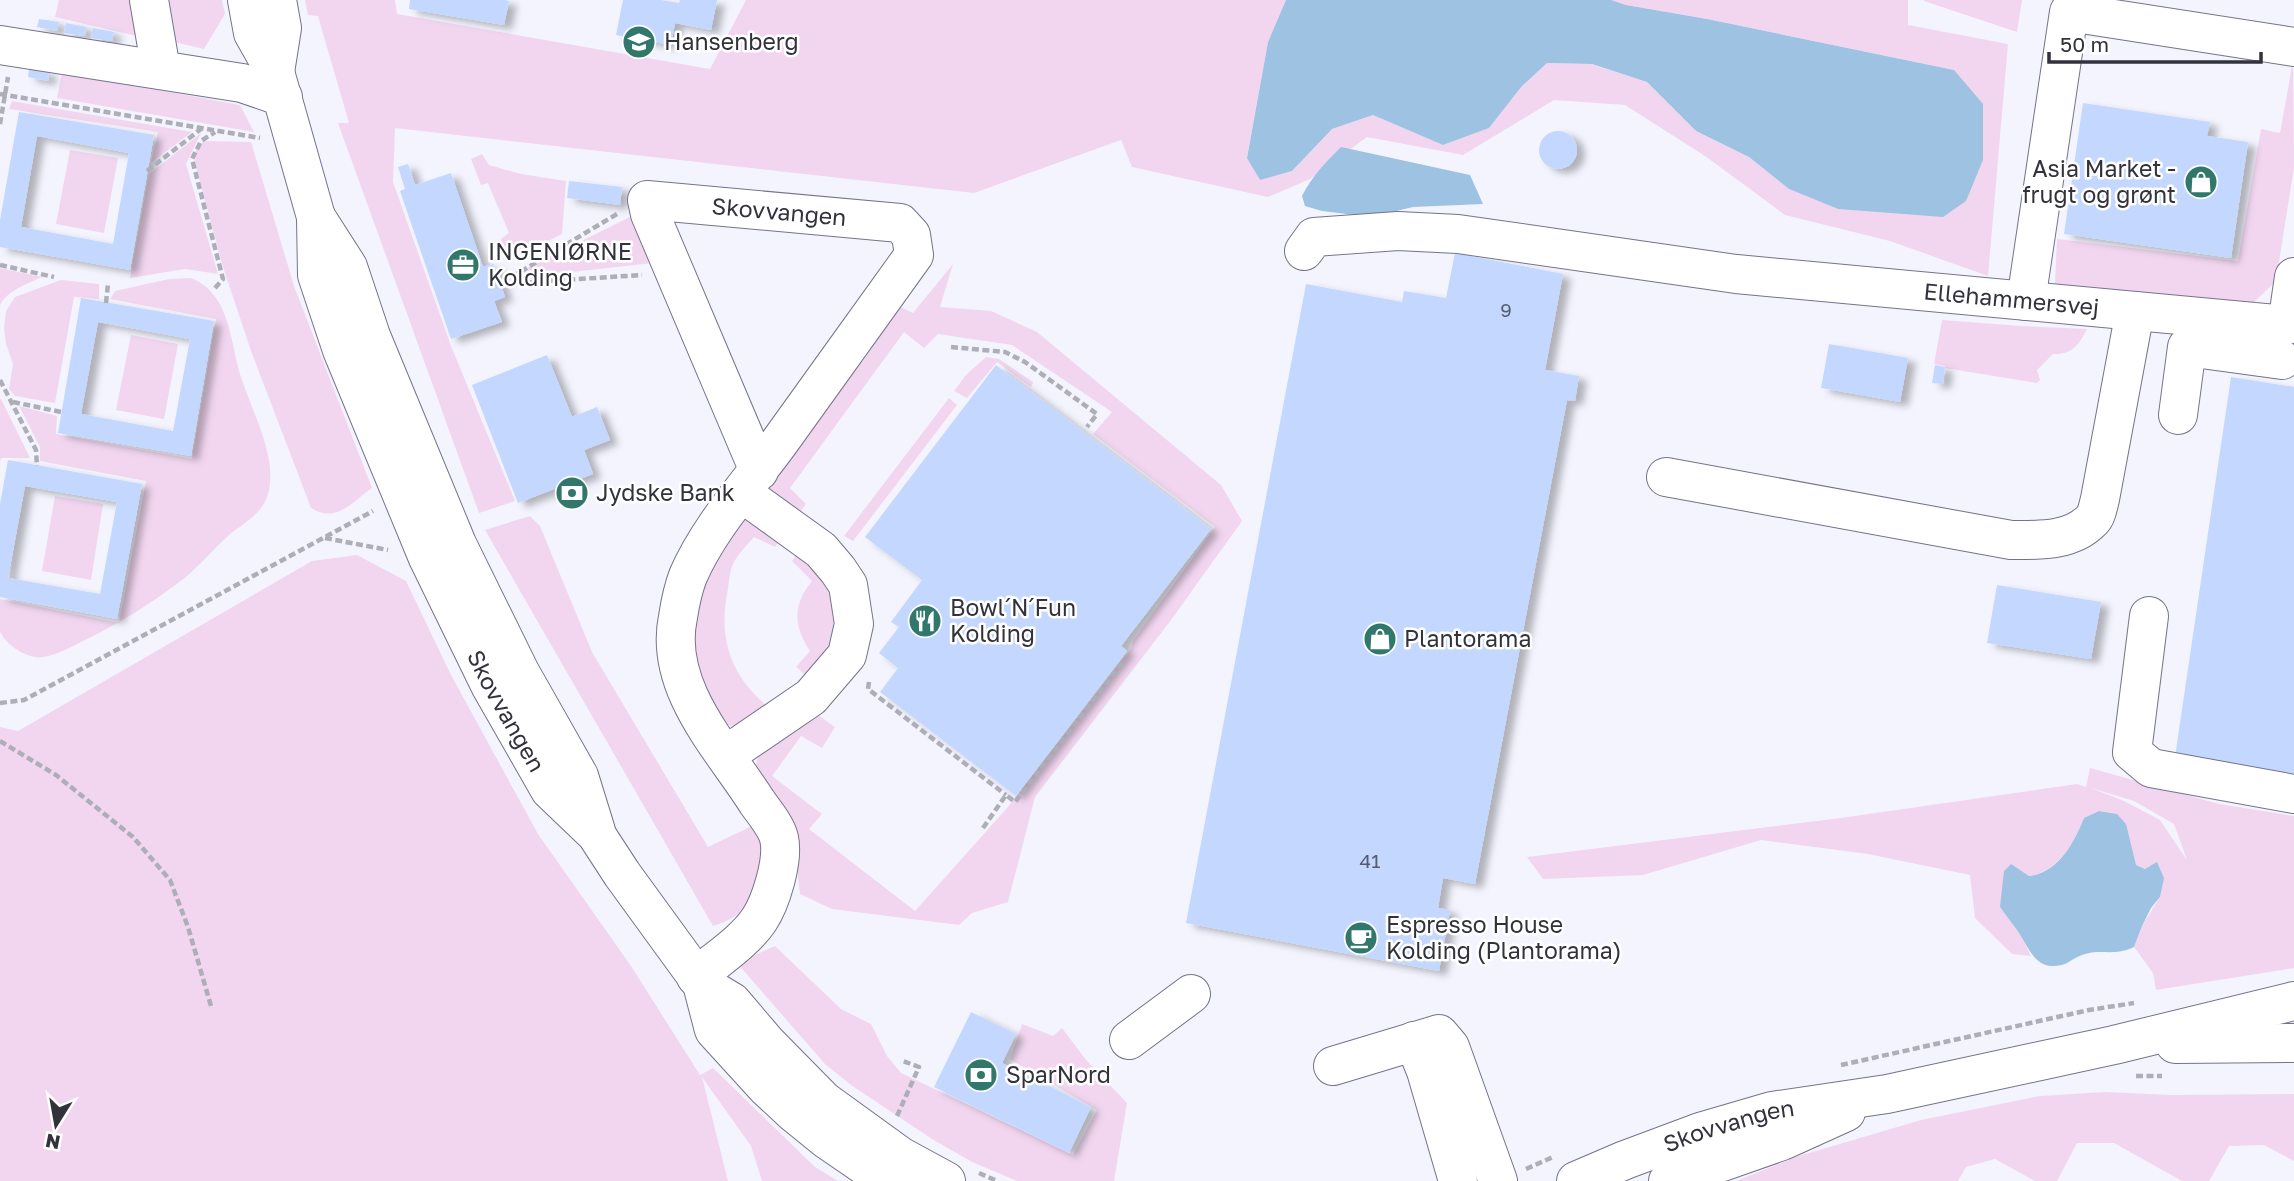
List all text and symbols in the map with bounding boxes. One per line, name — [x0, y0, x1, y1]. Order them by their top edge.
scale bar — [2049, 21, 2261, 65]
school or university icon: Hansenberg — [620, 23, 658, 61]
place label: Hansenberg — [664, 27, 799, 55]
text: 50 m — [2060, 31, 2109, 57]
place label: Asia Market - frugt og grønt — [2022, 154, 2176, 208]
shop icon: Asia Market - frugt og grønt — [2182, 163, 2220, 201]
street label: Skovvangen — [711, 191, 848, 231]
place label: INGENIØRNE Kolding — [488, 237, 632, 291]
office icon: INGENIØRNE Kolding — [444, 246, 482, 284]
street label: Ellehammersvej — [1923, 276, 2101, 321]
house number: 9 — [1500, 298, 1512, 321]
bank icon: Jydske Bank — [553, 474, 591, 512]
place label: Jydske Bank — [596, 478, 735, 506]
place label: Bowl´N´Fun Kolding — [950, 593, 1076, 647]
restaurant icon: Bowl´N´Fun Kolding — [906, 602, 944, 640]
shop icon: Plantorama — [1361, 620, 1399, 658]
place label: Plantorama — [1404, 624, 1531, 652]
street label: Skovvangen — [462, 645, 552, 777]
house number: 41 — [1360, 849, 1380, 872]
place label: Espresso House Kolding (Plantorama) — [1386, 910, 1622, 964]
cafe icon: Espresso House Kolding (Plantorama) — [1342, 919, 1380, 957]
bank icon: SparNord — [962, 1056, 1000, 1094]
place label: SparNord — [1006, 1060, 1111, 1088]
north arrow — [21, 1090, 91, 1160]
street label: Skovvangen — [1659, 1093, 1796, 1157]
text: N — [43, 1130, 62, 1155]

